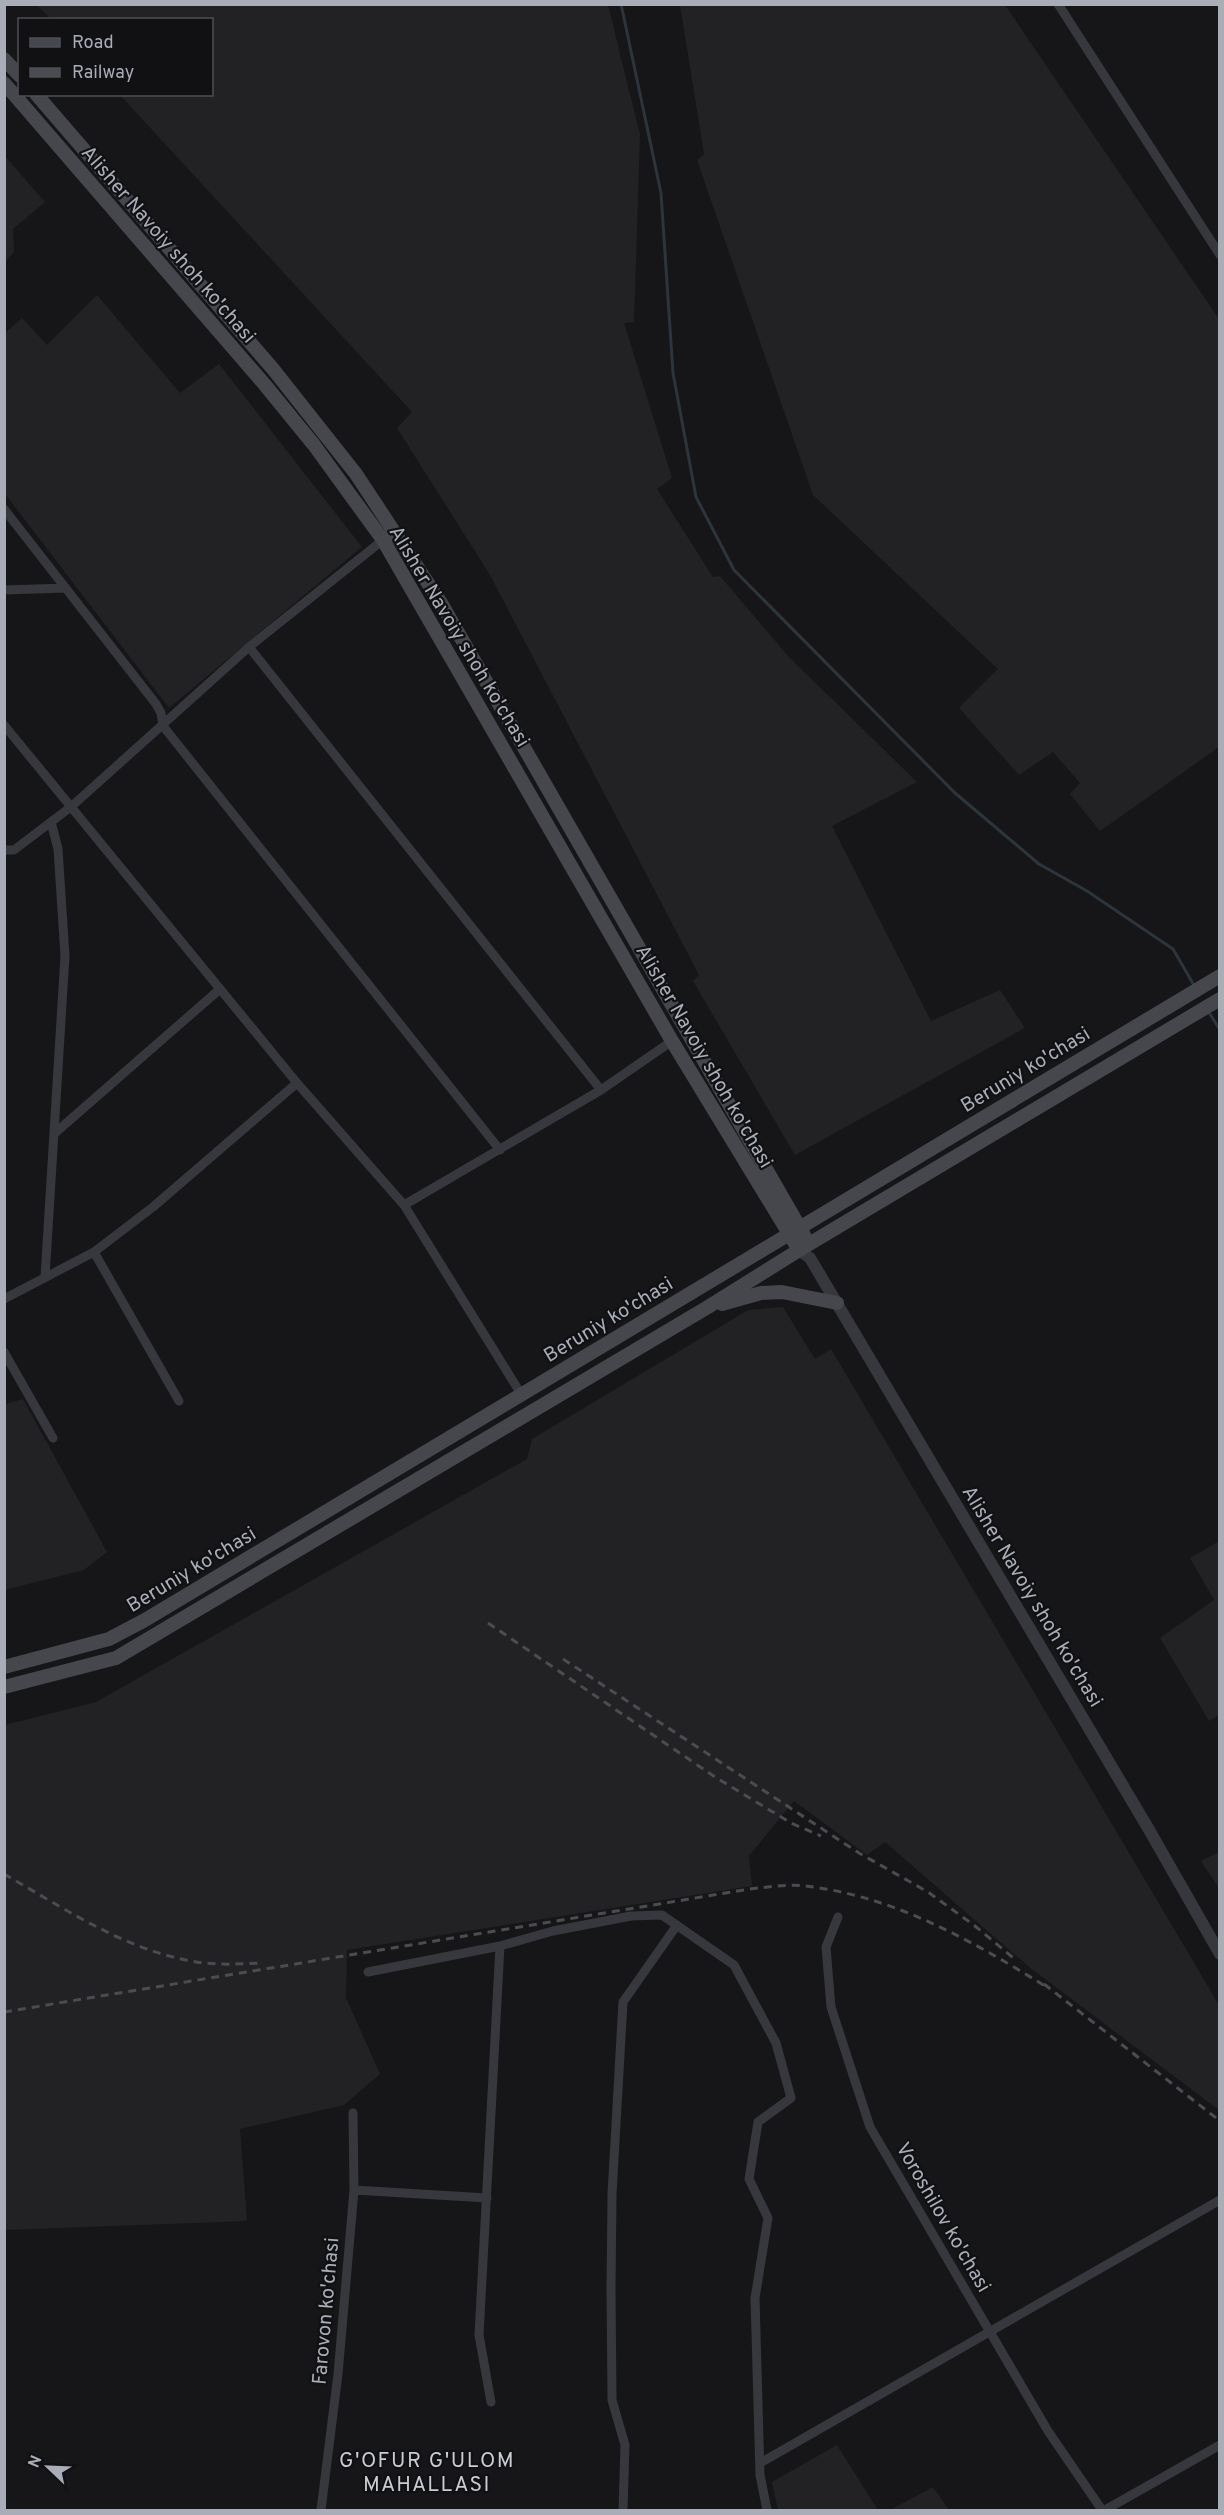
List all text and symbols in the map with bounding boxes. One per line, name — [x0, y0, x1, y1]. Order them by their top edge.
legend — [18, 18, 213, 96]
text: Road — [72, 32, 114, 55]
text: Railway — [72, 62, 134, 85]
street label: Alisher Navoiy shoh ko'chasi — [74, 141, 261, 350]
street label: Alisher Navoiy shoh ko'chasi — [382, 522, 535, 753]
street label: Alisher Navoiy shoh ko'chasi — [629, 941, 778, 1173]
street label: Beruniy ko'chasi — [956, 1022, 1096, 1120]
street label: Beruniy ko'chasi — [539, 1272, 679, 1370]
street label: Alisher Navoiy shoh ko'chasi — [955, 1482, 1108, 1713]
street label: Beruniy ko'chasi — [122, 1522, 262, 1620]
street label: Voroshilov ko'chasi — [889, 2138, 996, 2298]
street label: Farovon ko'chasi — [308, 2236, 346, 2386]
north arrow — [18, 2437, 78, 2497]
district label: G'OFUR G'ULOM MAHALLASI — [339, 2448, 515, 2499]
text: N — [25, 2453, 47, 2471]

